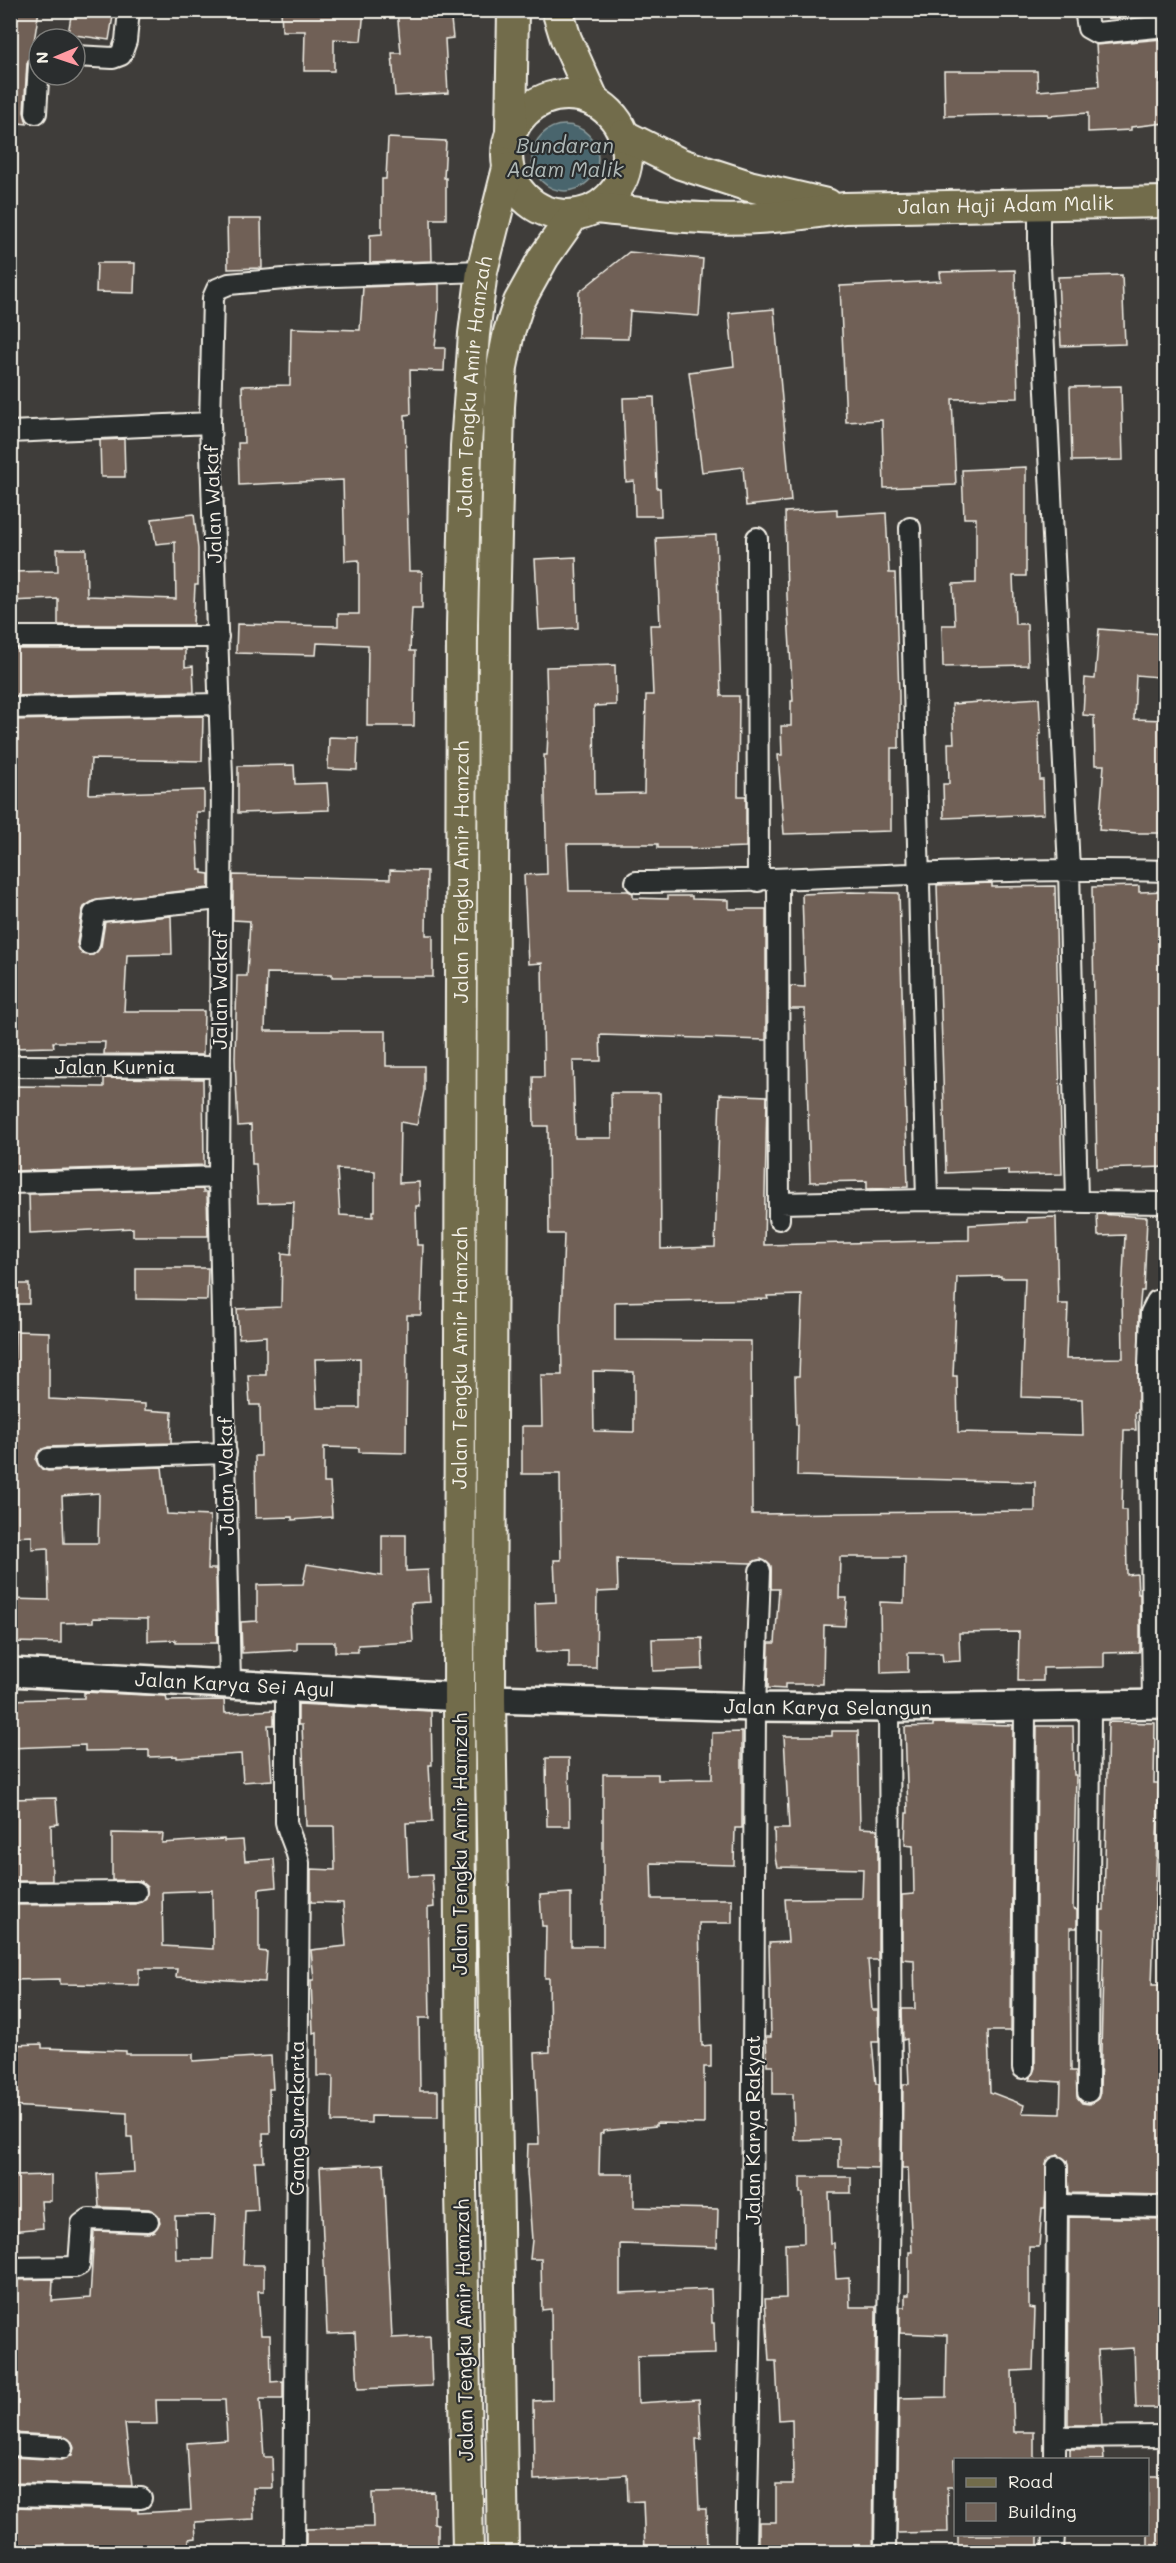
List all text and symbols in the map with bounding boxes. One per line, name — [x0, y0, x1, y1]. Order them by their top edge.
north arrow — [27, 27, 87, 87]
text: N — [31, 51, 52, 64]
water label: Bundaran Adam Malik — [506, 131, 624, 182]
street label: Jalan Haji Adam Malik — [898, 189, 1114, 219]
street label: Jalan Tengku Amir Hamzah — [450, 253, 497, 518]
street label: Jalan Wakaf — [197, 443, 227, 564]
street label: Jalan Tengku Amir Hamzah — [447, 741, 474, 1003]
street label: Jalan Wakaf — [206, 929, 232, 1050]
street label: Jalan Kurnia — [54, 1053, 176, 1079]
street label: Jalan Tengku Amir Hamzah — [446, 1227, 472, 1489]
street label: Jalan Wakaf — [211, 1415, 239, 1536]
street label: Jalan Karya Sei Agul — [134, 1665, 335, 1702]
street label: Jalan Karya Selangun — [723, 1692, 932, 1720]
street label: Jalan Tengku Amir Hamzah — [446, 1713, 472, 1975]
street label: Jalan Karya Rakyat — [739, 2035, 765, 2225]
street label: Gang Surakarta — [283, 2040, 309, 2196]
street label: Jalan Tengku Amir Hamzah — [448, 2199, 478, 2461]
legend — [954, 2458, 1149, 2536]
text: Road — [1008, 2469, 1053, 2493]
text: Building — [1008, 2499, 1076, 2523]

